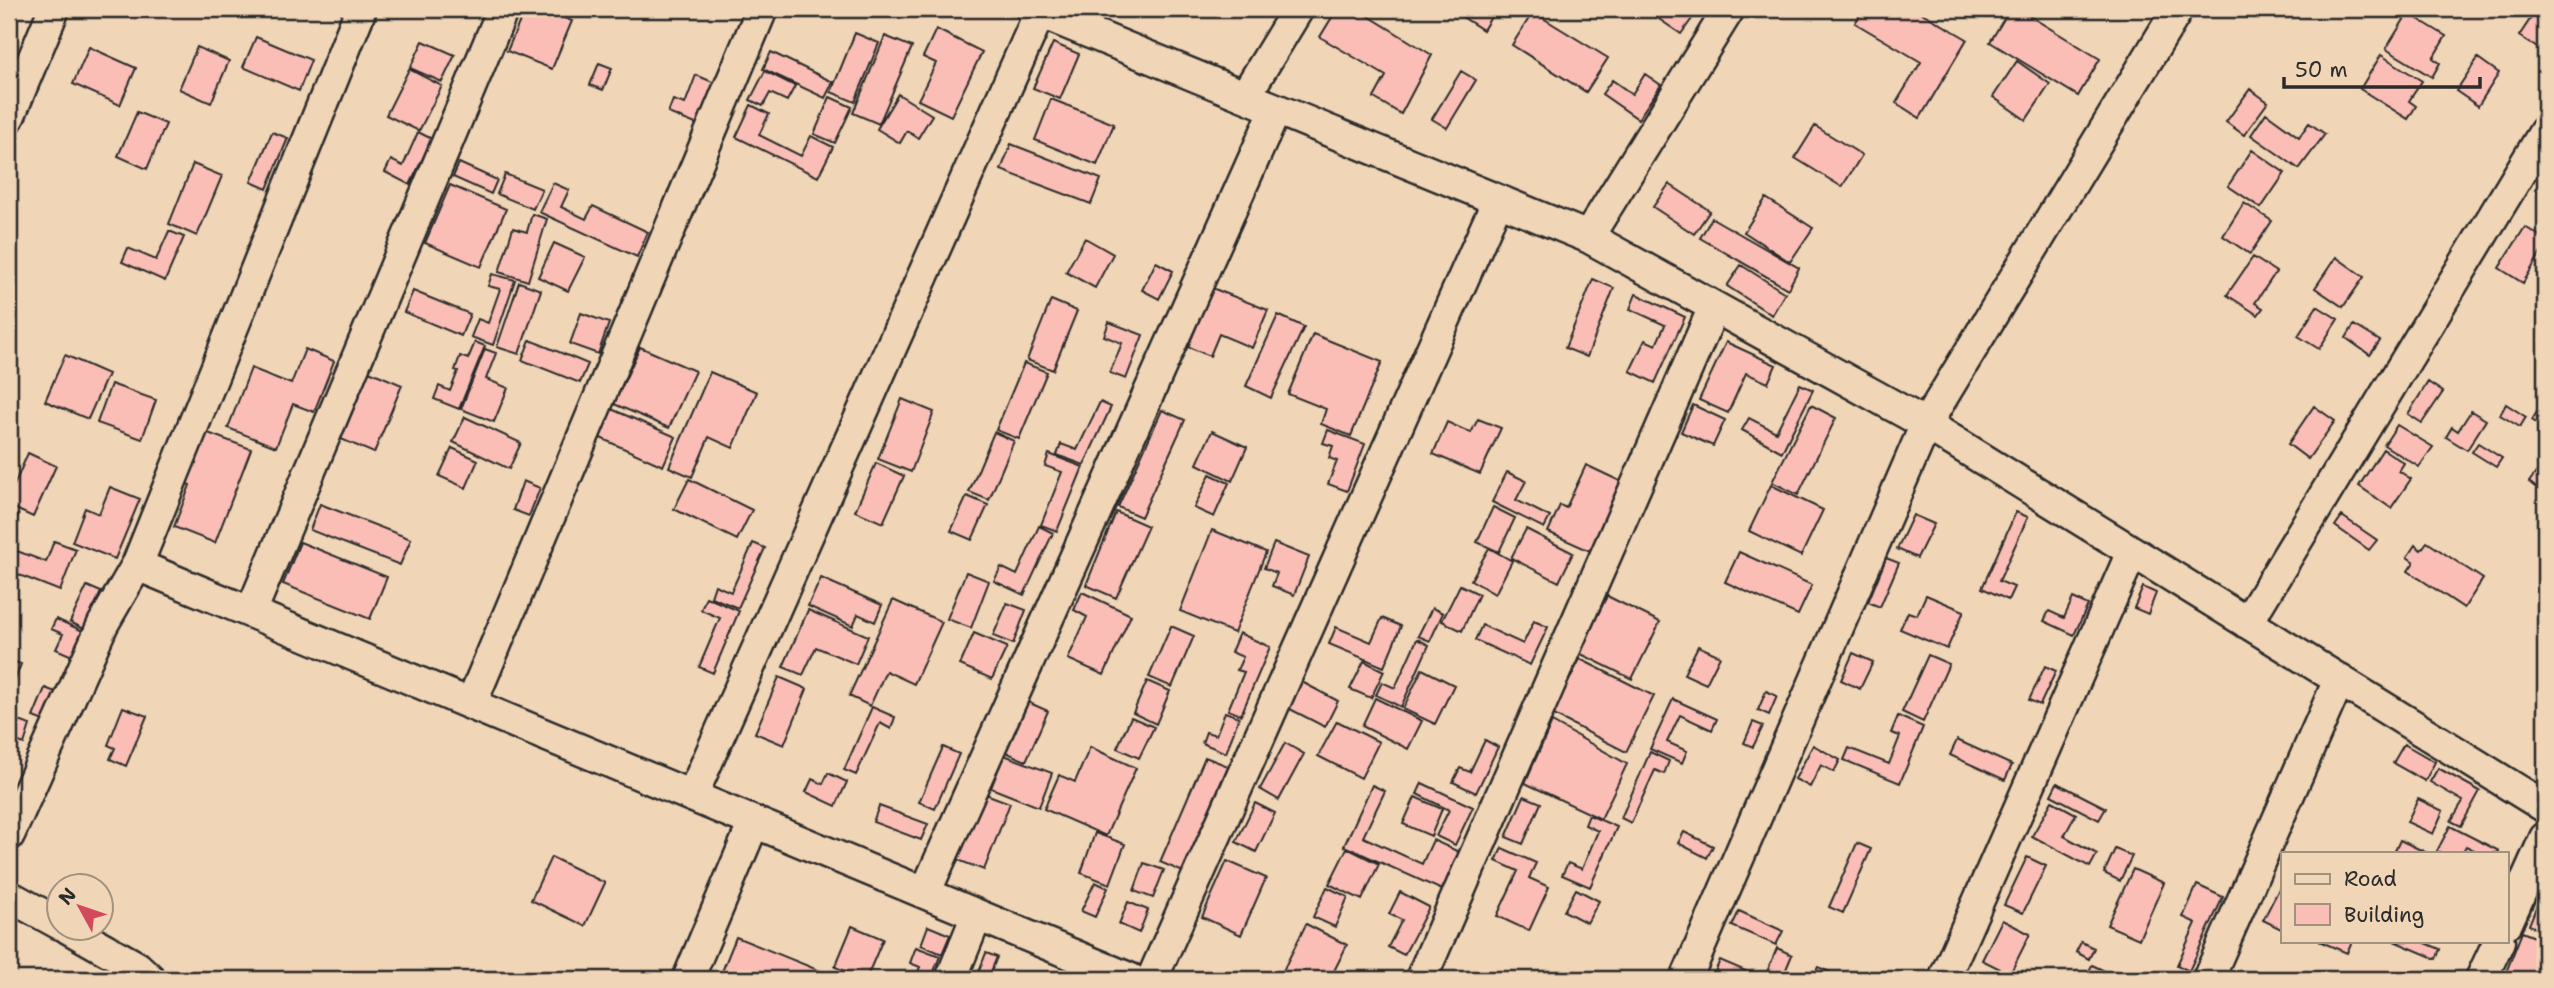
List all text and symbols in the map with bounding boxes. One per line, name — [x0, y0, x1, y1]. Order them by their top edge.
scale bar — [2284, 46, 2480, 90]
text: 50 m — [2295, 56, 2348, 84]
legend — [2281, 852, 2508, 942]
text: Road — [2344, 865, 2397, 893]
north arrow — [46, 872, 116, 942]
text: N — [53, 883, 82, 910]
text: Building — [2344, 901, 2424, 929]

